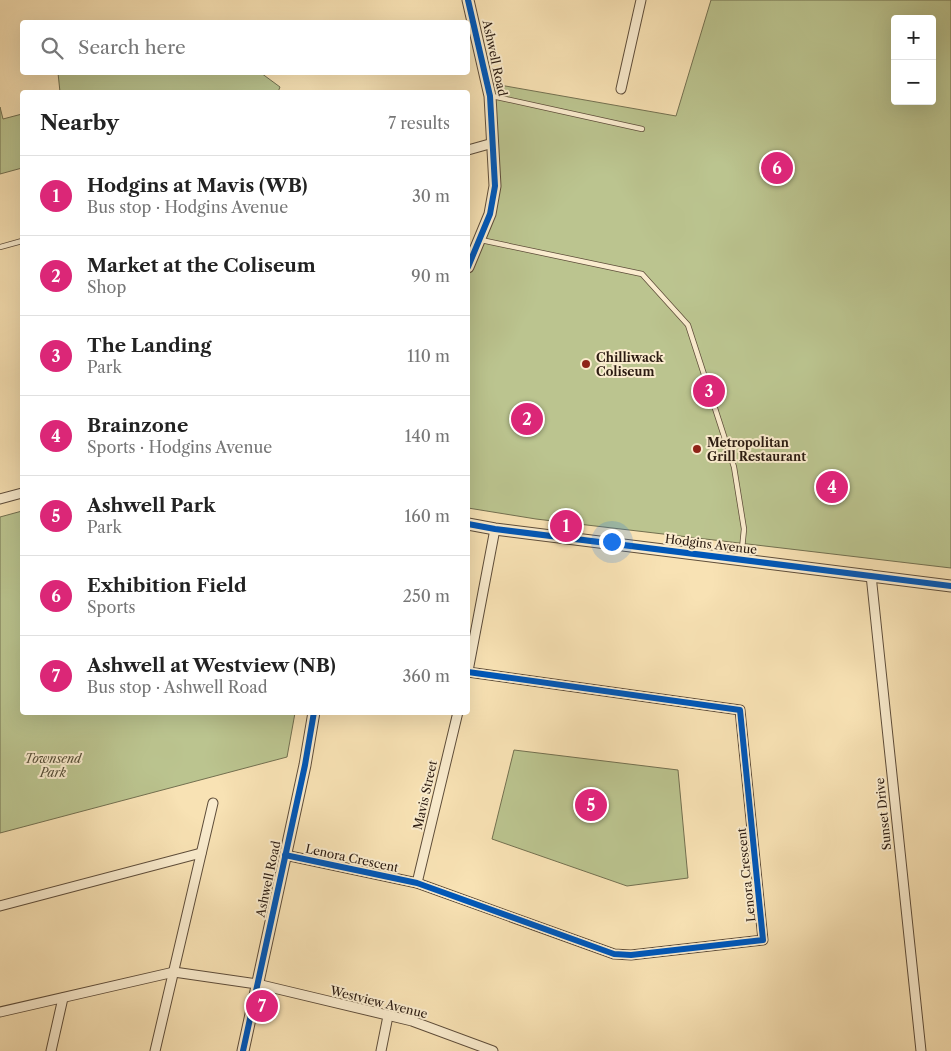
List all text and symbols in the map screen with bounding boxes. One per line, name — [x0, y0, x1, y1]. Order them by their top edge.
map controls — [891, 15, 936, 105]
button: + — [891, 15, 936, 60]
street label: Ashwell Road — [479, 17, 511, 98]
search box — [20, 20, 470, 75]
icon: search — [38, 34, 66, 62]
text: Search here — [78, 36, 186, 59]
button: − — [891, 60, 936, 105]
text: Nearby — [40, 110, 119, 135]
text: 7 results — [388, 113, 450, 133]
pin: 6 — [761, 149, 793, 187]
text: Hodgins at Mavis (WB) — [87, 174, 308, 197]
text: 1 — [52, 186, 60, 206]
text: 30 m — [412, 186, 450, 206]
text: Bus stop · Hodgins Avenue — [87, 197, 288, 217]
text: Market at the Coliseum — [87, 254, 316, 277]
text: 2 — [51, 266, 61, 286]
text: 90 m — [411, 266, 450, 286]
text: Shop — [87, 277, 126, 297]
text: The Landing — [87, 334, 211, 357]
text: 3 — [51, 346, 61, 366]
text: 110 m — [407, 346, 450, 366]
place label: Chilliwack Coliseum — [596, 350, 665, 379]
text: Park — [87, 357, 122, 377]
marker: Chilliwack Coliseum — [580, 358, 592, 370]
pin: 3 — [693, 372, 725, 410]
pin: 2 — [511, 400, 543, 438]
text: Brainzone — [87, 414, 188, 437]
text: 4 — [51, 426, 61, 446]
text: 140 m — [405, 426, 450, 446]
place label: Metropolitan Grill Restaurant — [707, 435, 806, 464]
text: Sports · Hodgins Avenue — [87, 437, 272, 457]
marker: Metropolitan Grill Restaurant — [691, 443, 703, 455]
pin: 4 — [816, 468, 848, 506]
text: Ashwell Park — [87, 494, 216, 517]
text: 5 — [52, 506, 60, 526]
text: 160 m — [405, 506, 450, 526]
pin: 1 — [550, 507, 582, 545]
text: Park — [87, 517, 122, 537]
your location — [599, 529, 625, 555]
street label: Hodgins Avenue — [664, 531, 758, 557]
text: Exhibition Field — [87, 574, 247, 597]
text: 6 — [51, 586, 61, 606]
text: 250 m — [403, 586, 450, 606]
text: Sports — [87, 597, 136, 617]
text: Ashwell at Westview (NB) — [87, 654, 336, 677]
text: 7 — [52, 666, 60, 686]
text: 360 m — [403, 666, 450, 686]
text: Bus stop · Ashwell Road — [87, 677, 267, 697]
park label: Townsend Park — [25, 751, 83, 780]
street label: Mavis Street — [410, 758, 440, 831]
street label: Sunset Drive — [872, 777, 894, 851]
pin: 5 — [575, 786, 607, 824]
street label: Lenora Crescent — [734, 826, 758, 923]
street label: Ashwell Road — [252, 839, 284, 920]
street label: Lenora Crescent — [304, 841, 401, 875]
street label: Westview Avenue — [328, 982, 430, 1021]
pin: 7 — [246, 987, 278, 1025]

